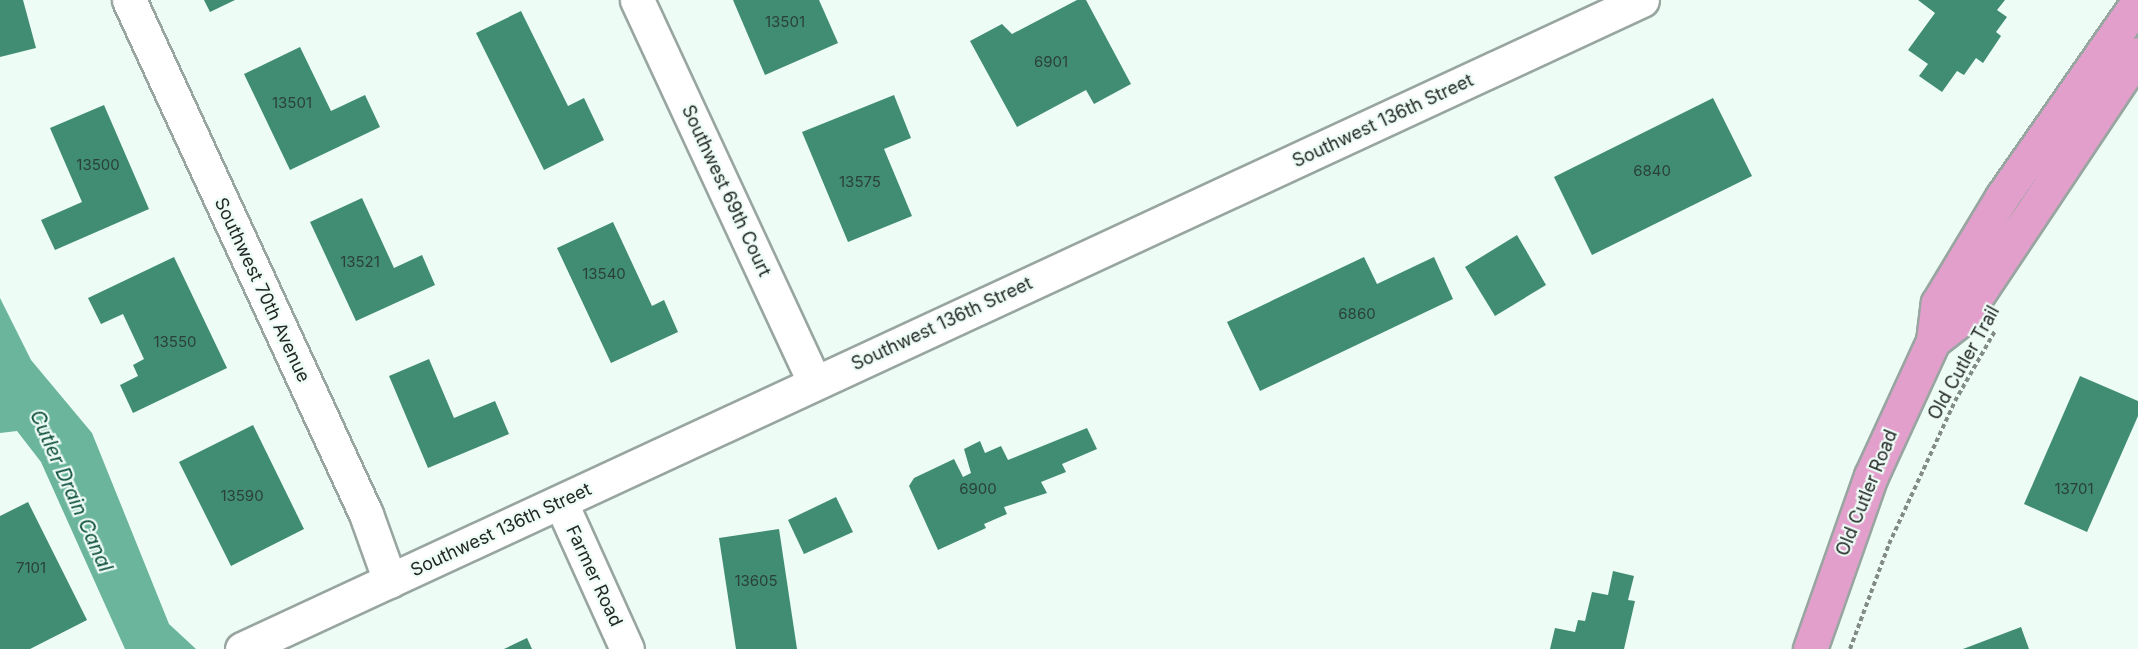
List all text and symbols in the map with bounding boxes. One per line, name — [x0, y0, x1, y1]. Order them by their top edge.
house number: 13501 — [765, 13, 805, 31]
house number: 6901 — [1034, 53, 1068, 71]
street label: Southwest 136th Street — [1289, 70, 1477, 172]
house number: 13501 — [272, 94, 312, 112]
street label: Southwest 69th Court — [677, 102, 775, 280]
house number: 13500 — [76, 156, 120, 174]
house number: 6840 — [1633, 162, 1671, 180]
house number: 13575 — [839, 173, 881, 191]
street label: Southwest 70th Avenue — [210, 194, 314, 386]
house number: 13521 — [340, 253, 380, 271]
house number: 13540 — [582, 265, 626, 283]
street label: Southwest 136th Street — [848, 273, 1036, 375]
street label: Old Cutler Trail — [1924, 302, 2004, 424]
house number: 6860 — [1338, 305, 1376, 323]
house number: 13550 — [153, 333, 197, 351]
water label: Cutler Drain Canal — [25, 406, 117, 576]
street label: Old Cutler Road — [1832, 427, 1902, 559]
street label: Southwest 136th Street — [407, 479, 595, 581]
house number: 6900 — [959, 480, 997, 498]
house number: 13701 — [2054, 480, 2094, 498]
house number: 13590 — [220, 487, 264, 505]
street label: Farmer Road — [561, 522, 627, 630]
house number: 7101 — [16, 559, 46, 577]
house number: 13605 — [734, 572, 778, 590]

